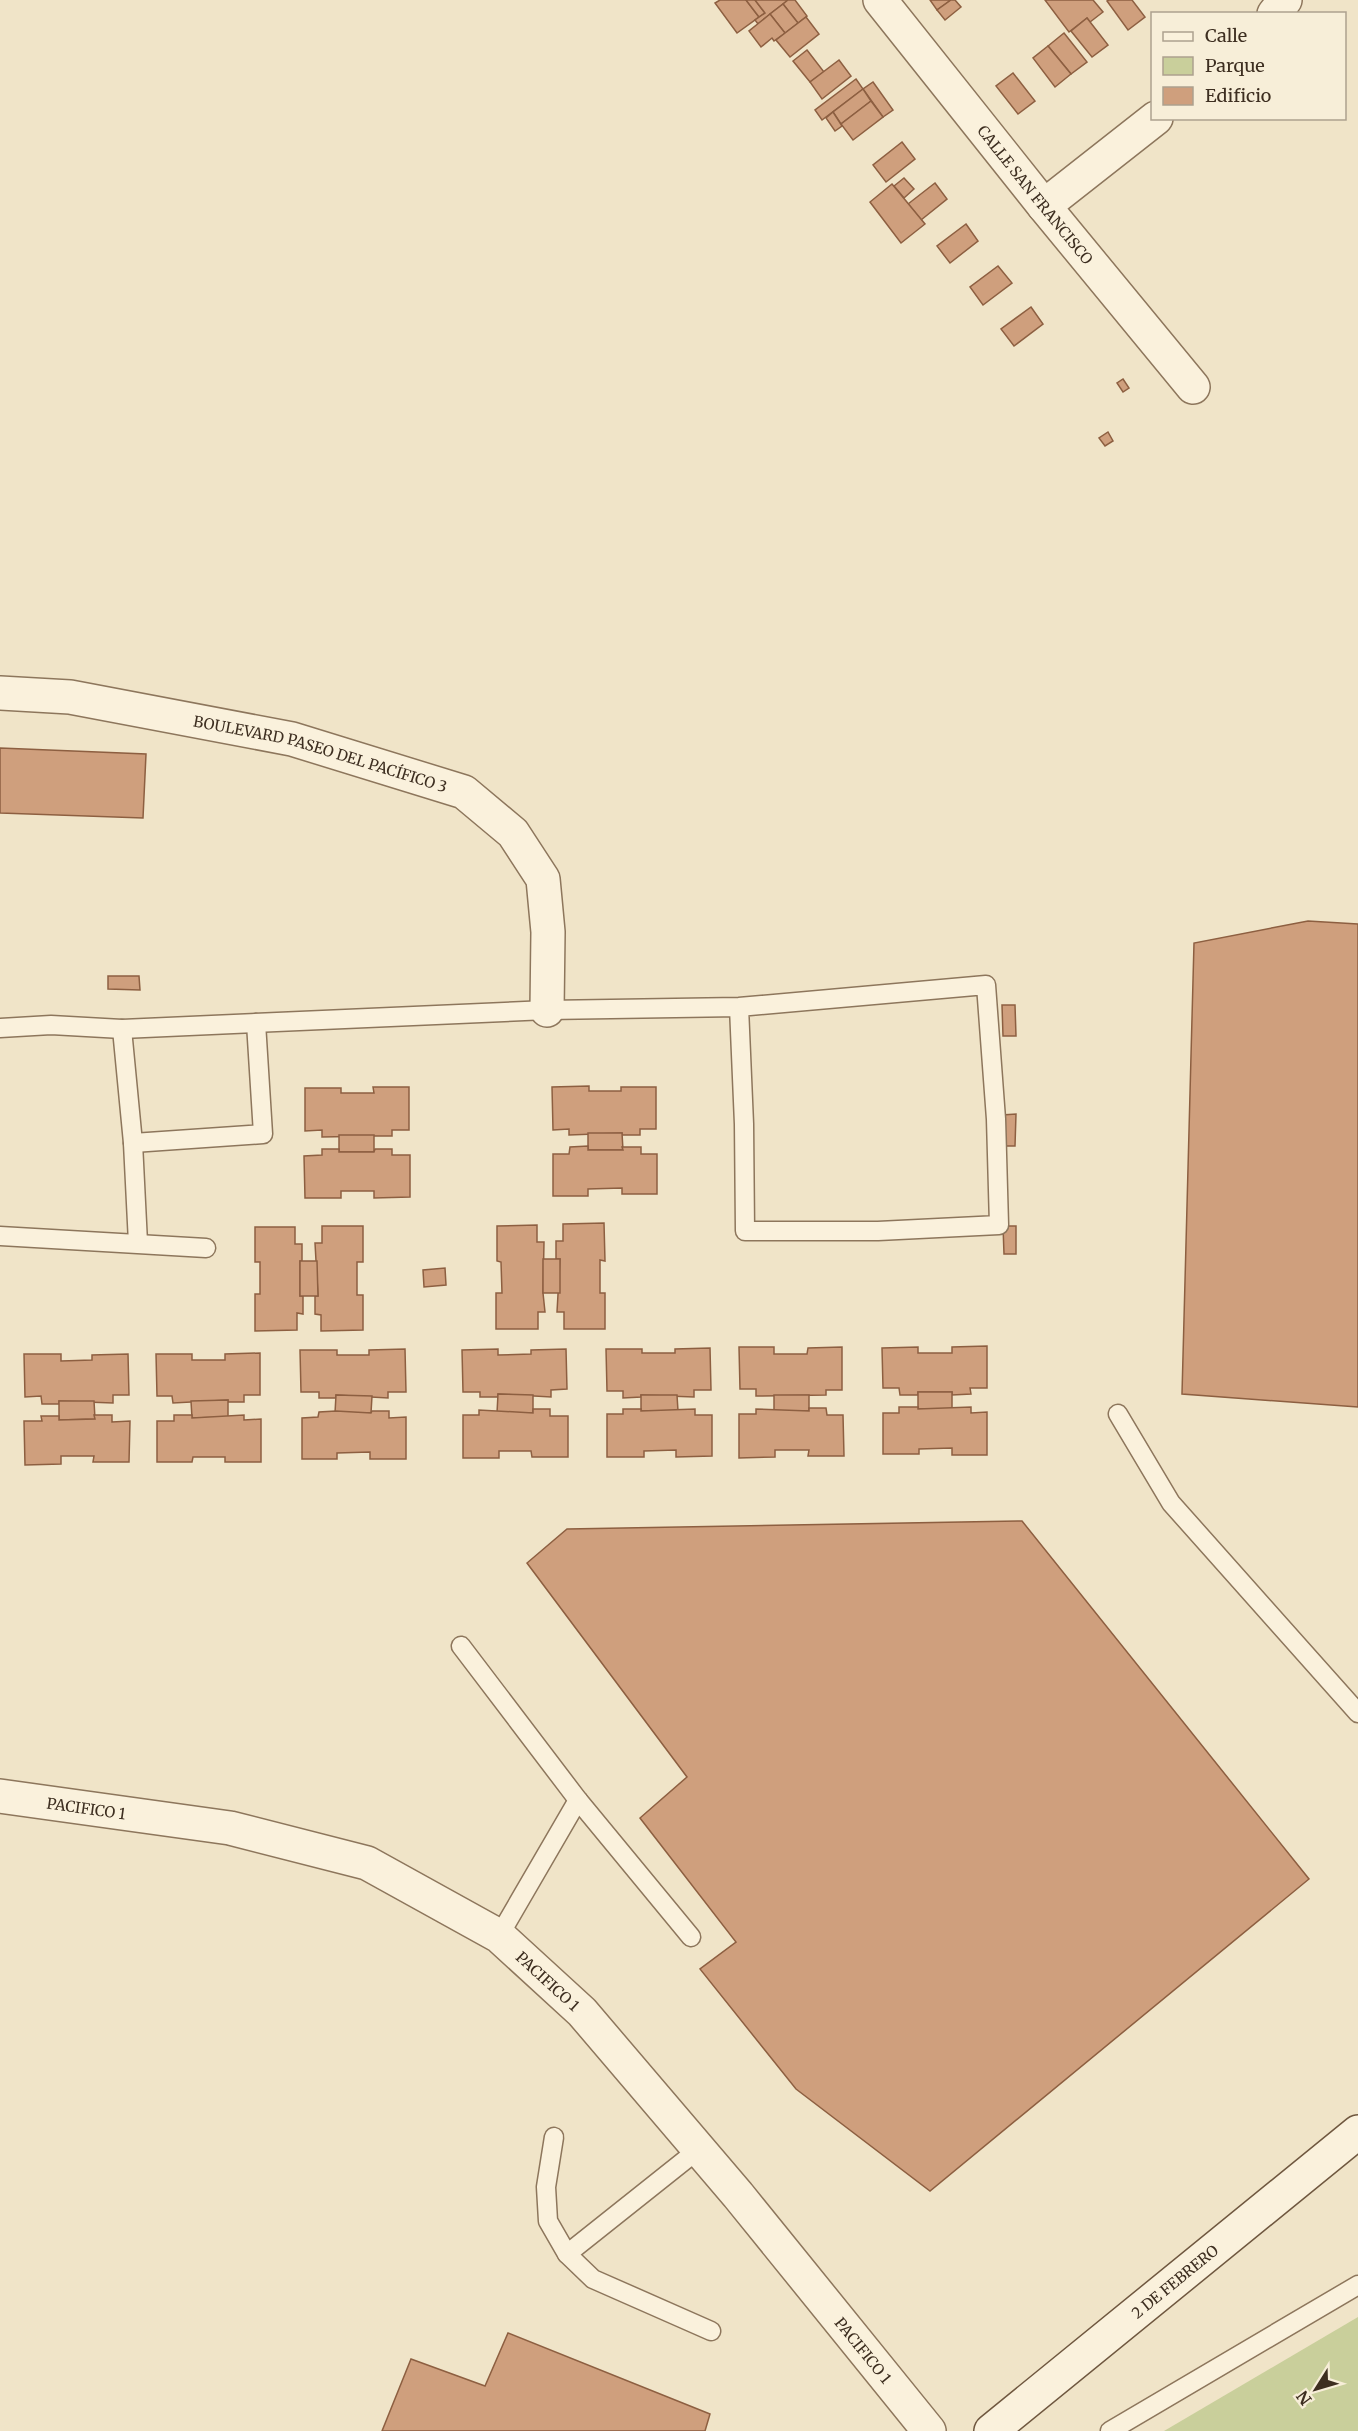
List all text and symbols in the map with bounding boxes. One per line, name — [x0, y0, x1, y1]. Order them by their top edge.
legend — [1151, 12, 1346, 120]
text: Calle — [1205, 24, 1247, 47]
text: Parque — [1205, 54, 1265, 77]
text: Edificio — [1205, 84, 1271, 107]
street label: CALLE SAN FRANCISCO — [974, 121, 1097, 268]
street label: BOULEVARD PASEO DEL PACÍFICO 3 — [192, 711, 450, 796]
street label: PACIFICO 1 — [45, 1793, 127, 1823]
street label: PACIFICO 1 — [512, 1947, 584, 2015]
street label: 2 DE FEBRERO — [1128, 2240, 1222, 2322]
street label: PACIFICO 1 — [831, 2313, 896, 2387]
north arrow — [1286, 2359, 1346, 2419]
text: N — [1292, 2387, 1316, 2409]

